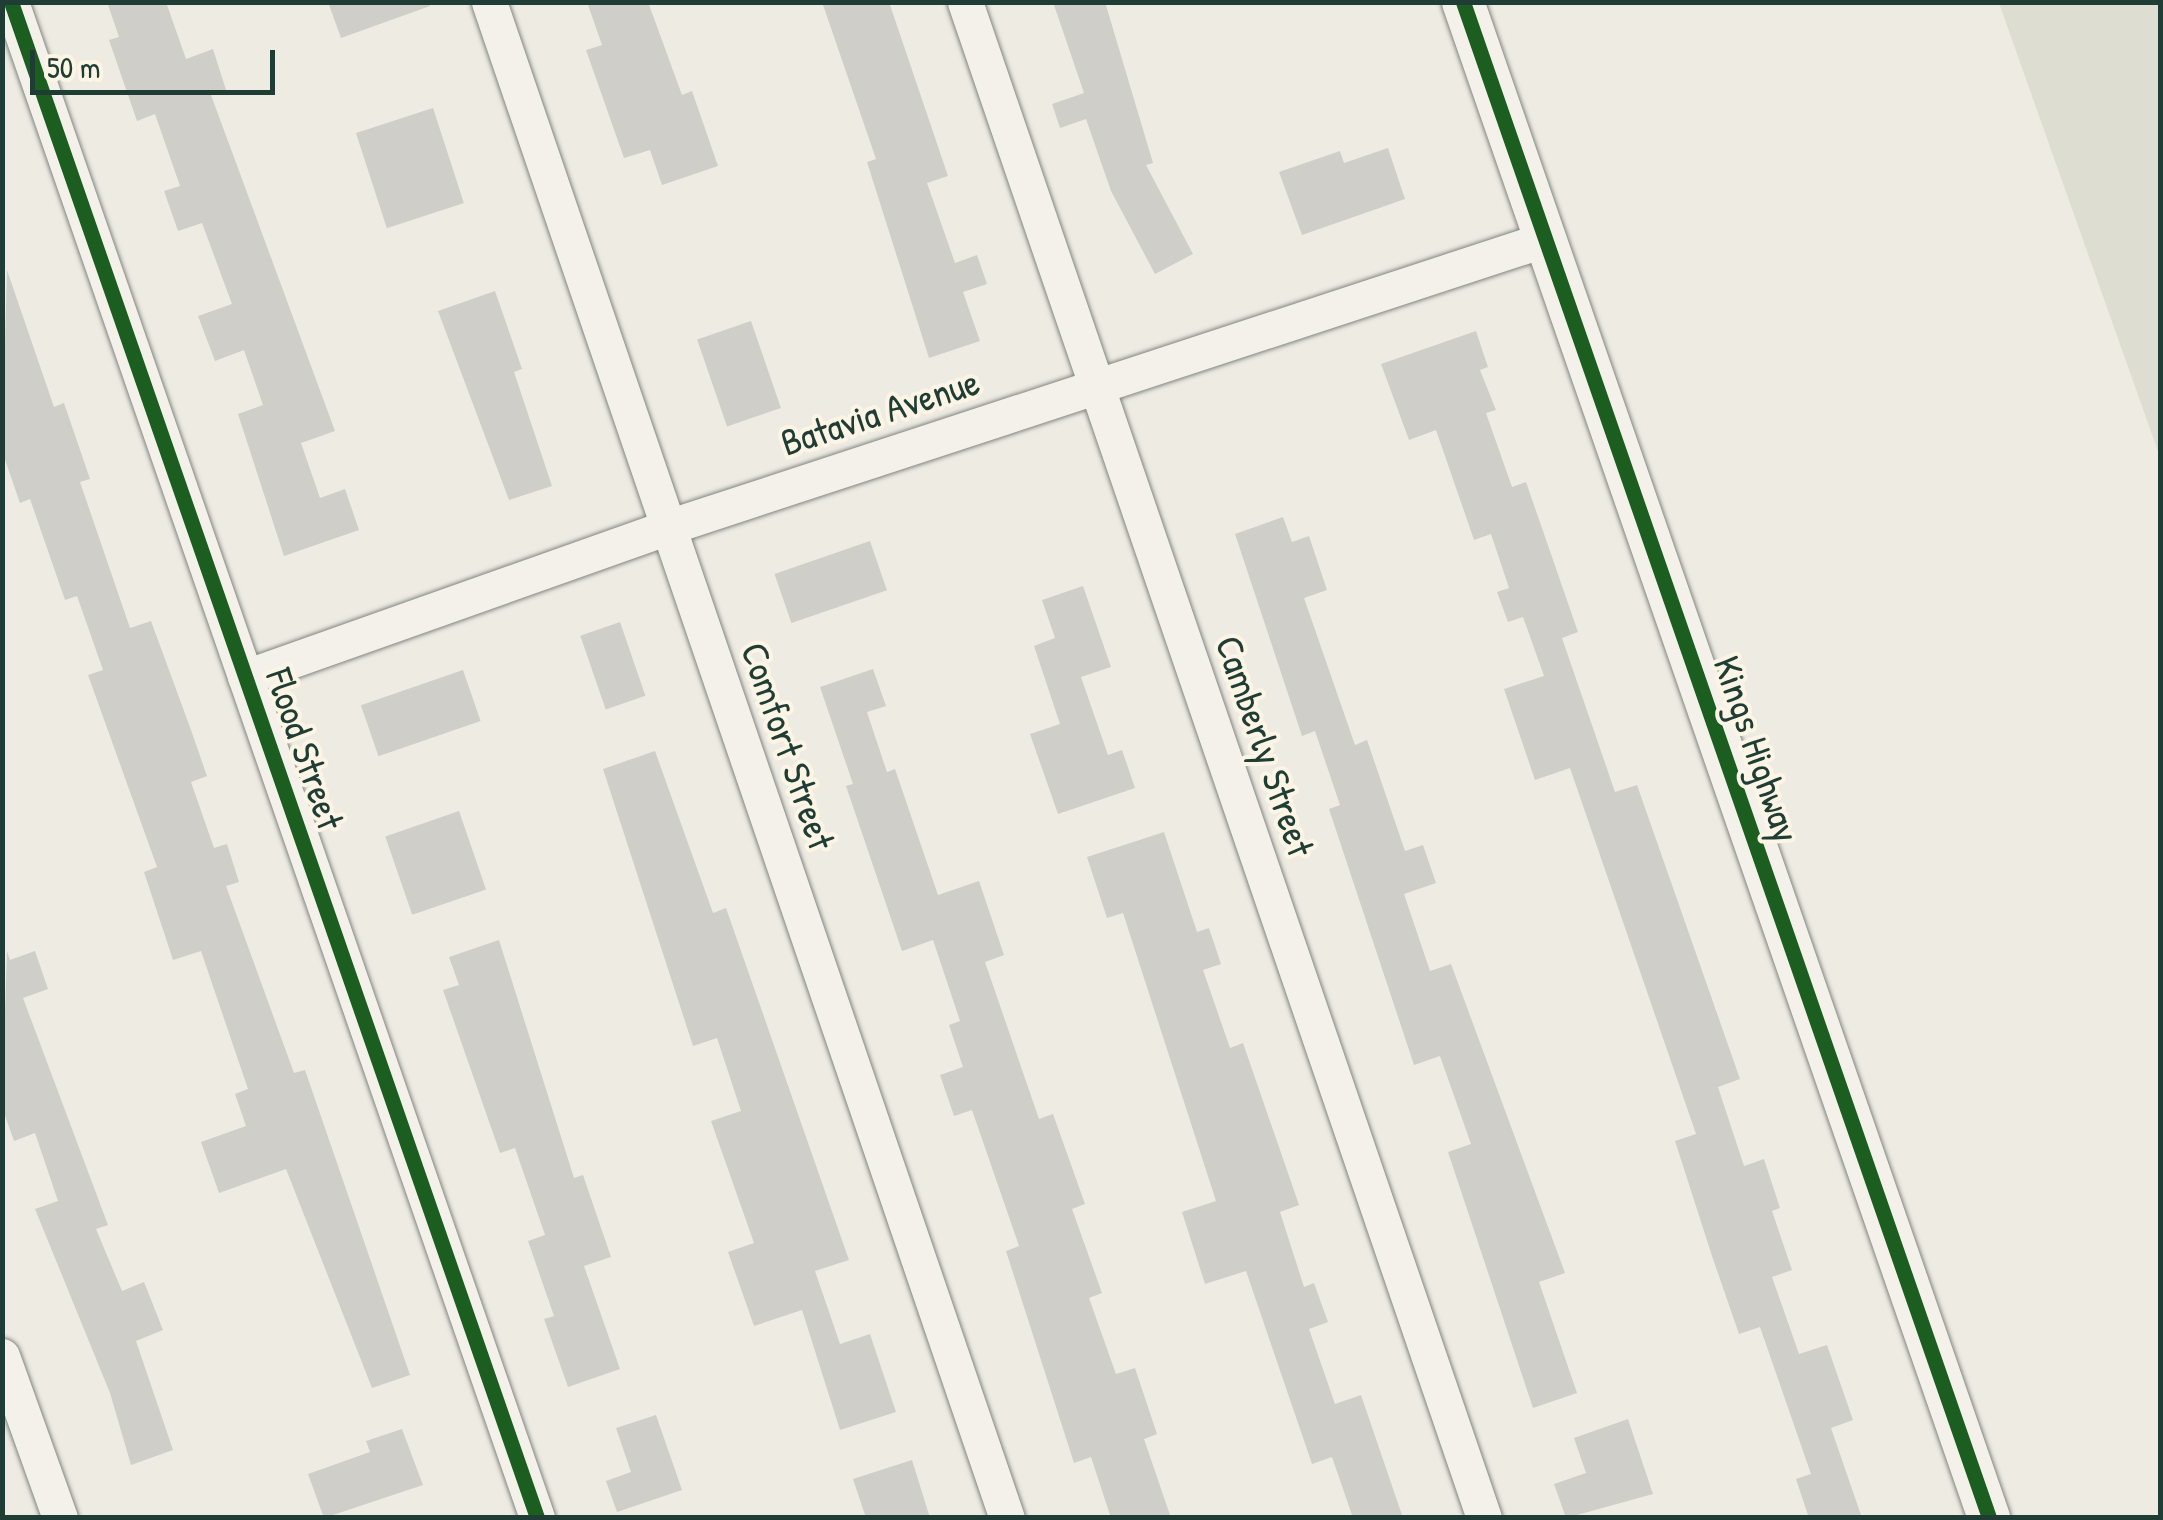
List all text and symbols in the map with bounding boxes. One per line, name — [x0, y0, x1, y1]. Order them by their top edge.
scale bar — [35, 30, 280, 92]
text: 50 m — [47, 47, 100, 87]
street label: Batavia Avenue — [775, 359, 985, 465]
street label: Camberly Street — [1206, 630, 1324, 862]
street label: Comfort Street — [731, 637, 845, 855]
street label: Kings Highway — [1704, 650, 1810, 848]
street label: Flood Street — [256, 663, 354, 835]

